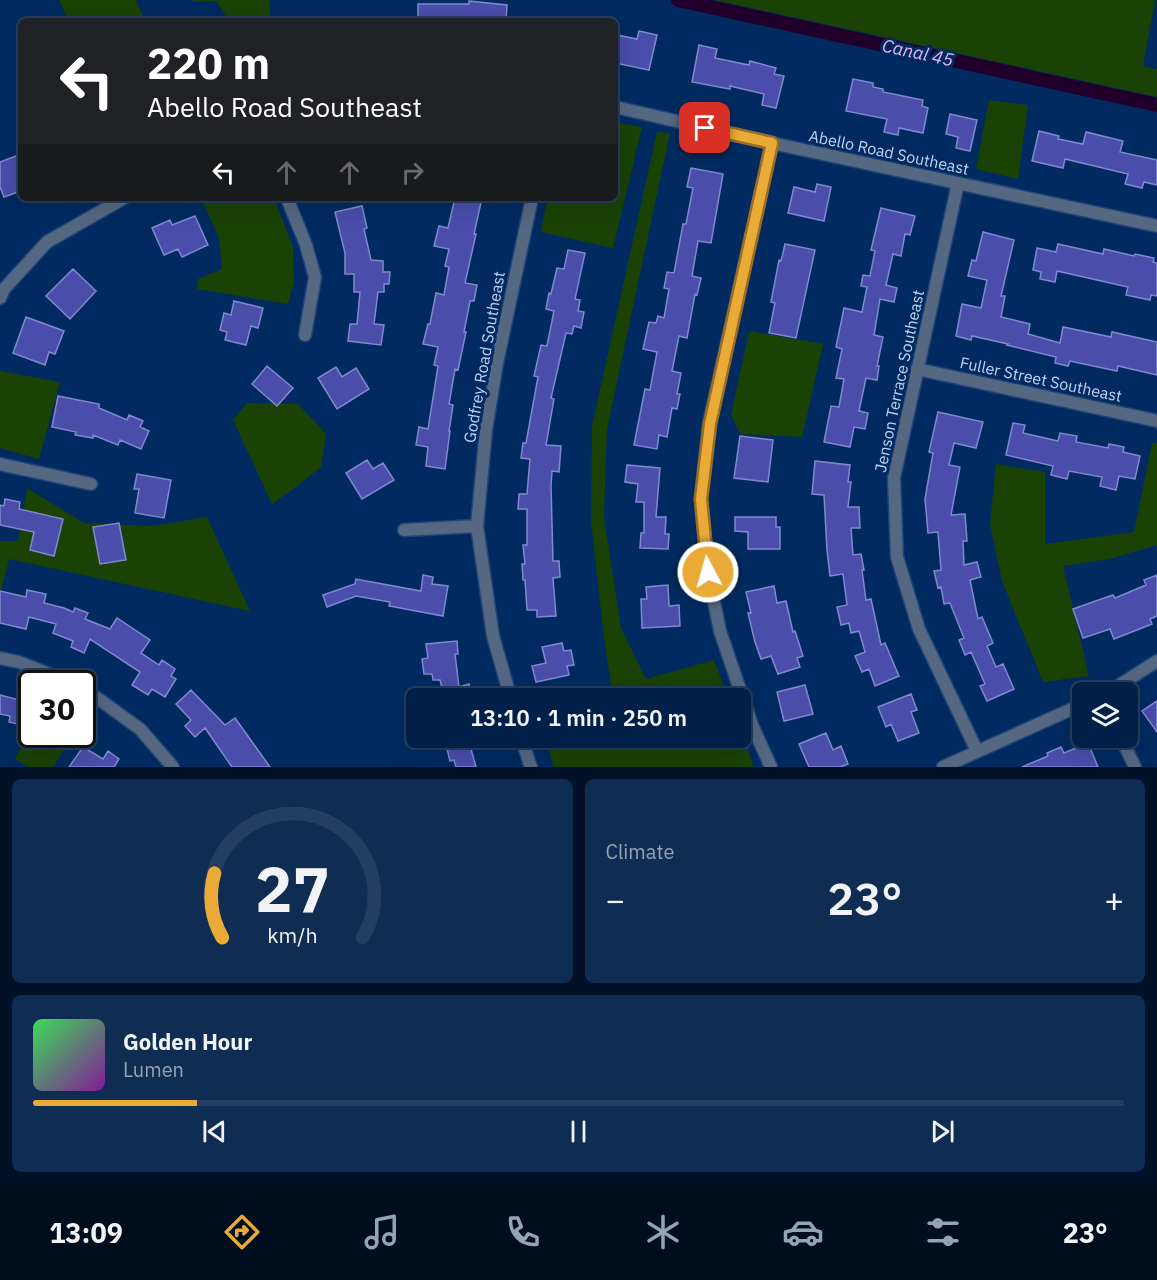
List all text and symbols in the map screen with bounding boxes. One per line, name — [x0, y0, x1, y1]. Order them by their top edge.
water label: Canal 45 — [880, 34, 956, 71]
text: 220 m — [147, 36, 270, 91]
icon: left — [48, 42, 126, 120]
text: Abello Road Southeast — [147, 89, 422, 124]
pin — [679, 102, 730, 153]
icon: arrive — [688, 111, 721, 144]
street label: Abello Road Southeast — [807, 125, 971, 179]
icon: left — [207, 156, 240, 189]
icon: ahead — [270, 156, 303, 189]
icon: ahead — [333, 156, 366, 189]
icon: right — [396, 156, 429, 189]
street label: Godfrey Road Southeast — [459, 270, 509, 444]
street label: Jenson Terrace Southeast — [870, 288, 928, 474]
street label: Fuller Street Southeast — [958, 352, 1124, 406]
position arrow — [676, 540, 740, 604]
speed limit sign: 30 — [18, 670, 96, 748]
map controls — [1072, 682, 1138, 748]
button: layers — [1072, 682, 1138, 748]
text: 13:10 · 1 min · 250 m — [470, 703, 687, 732]
text: Climate — [606, 838, 674, 865]
text: 27 — [255, 848, 330, 929]
text: 23° — [827, 869, 902, 927]
text: − — [606, 878, 625, 921]
text: + — [1104, 878, 1124, 921]
text: km/h — [267, 921, 317, 949]
text: Golden Hour — [123, 1027, 252, 1056]
text: Lumen — [123, 1056, 184, 1083]
icon: previous — [198, 1115, 231, 1148]
icon: pause — [562, 1115, 595, 1148]
icon: next — [926, 1115, 959, 1148]
icon: directions — [221, 1211, 263, 1253]
icon: music — [361, 1211, 403, 1253]
icon: phone — [502, 1211, 544, 1253]
icon: climate — [642, 1211, 684, 1253]
icon: car — [782, 1211, 824, 1253]
icon: filters — [922, 1211, 964, 1253]
text: 13:09 — [49, 1215, 123, 1250]
text: 23° — [1063, 1215, 1108, 1250]

